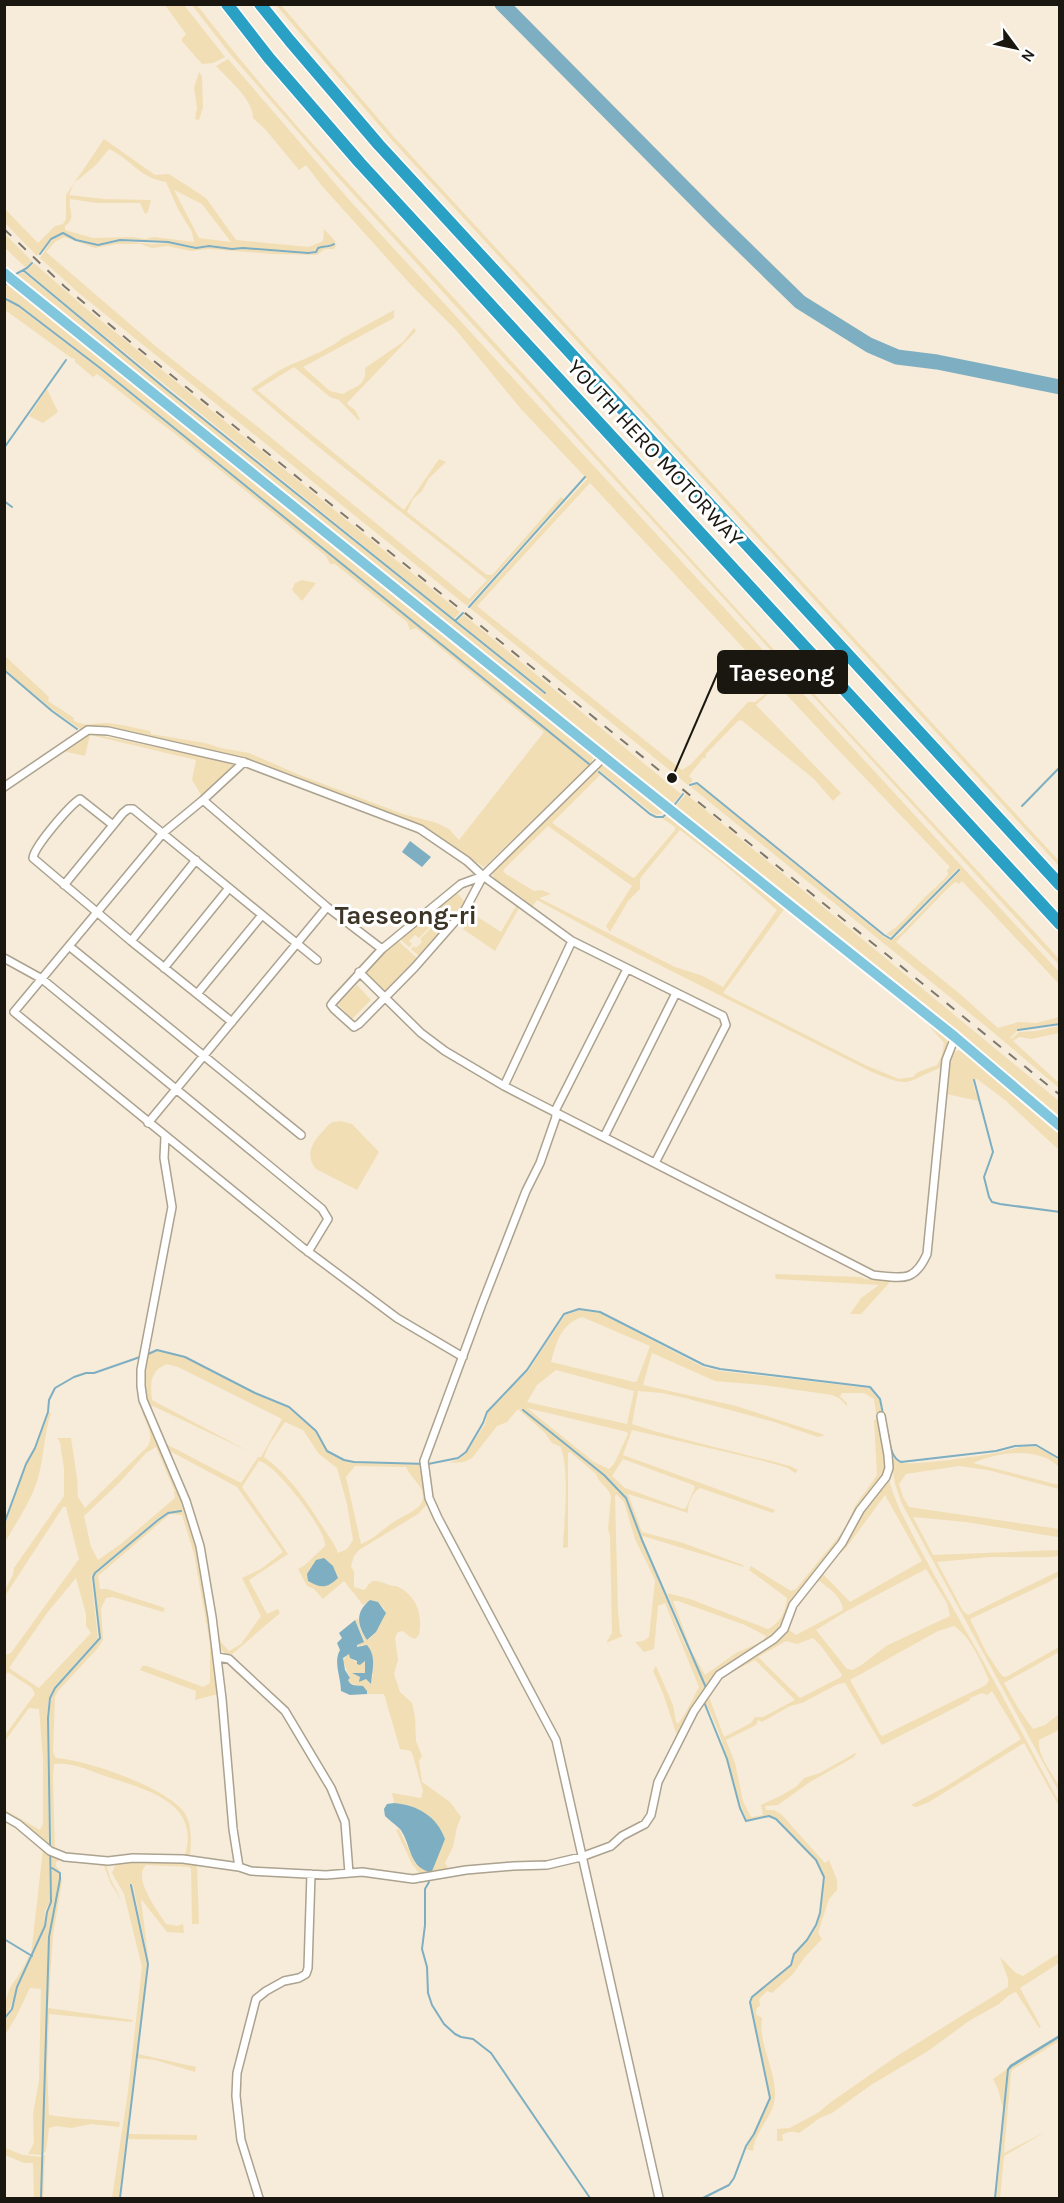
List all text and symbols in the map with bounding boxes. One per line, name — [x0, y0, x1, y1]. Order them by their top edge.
north arrow — [986, 18, 1046, 78]
text: N — [1017, 46, 1039, 66]
street label: YOUTH HERO MOTORWAY — [562, 354, 748, 552]
callout: Taeseong — [718, 651, 847, 693]
text: Taeseong — [729, 659, 835, 687]
district label: Taeseong-ri — [335, 900, 477, 931]

